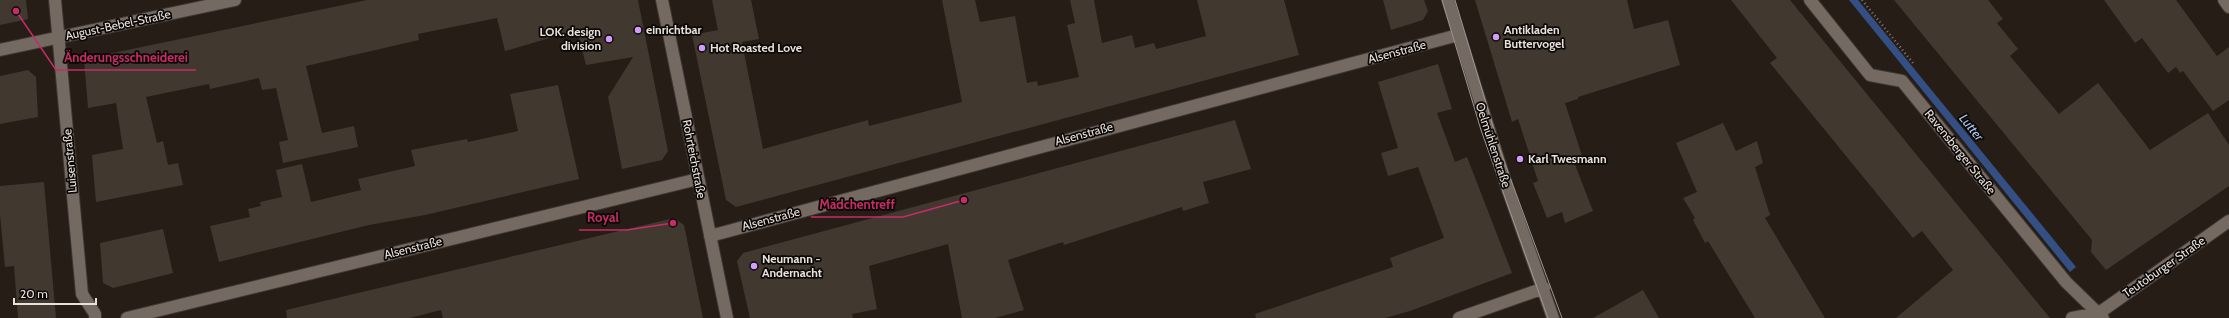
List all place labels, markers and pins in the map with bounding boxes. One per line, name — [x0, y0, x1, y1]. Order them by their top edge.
place label: einrichtbar — [646, 22, 701, 37]
place label: Antikladen Buttervogel — [1504, 22, 1564, 51]
place label: LOK. design division — [540, 24, 601, 53]
marker: einrichtbar — [633, 25, 643, 35]
marker: Antikladen Buttervogel — [1491, 32, 1501, 42]
marker: LOK. design division — [604, 34, 614, 44]
place label: Hot Roasted Love — [710, 40, 802, 55]
marker: Hot Roasted Love — [697, 43, 707, 53]
callout: Änderungsschneiderei — [56, 45, 196, 70]
place label: Karl Twesmann — [1528, 151, 1607, 166]
marker: Karl Twesmann — [1515, 154, 1525, 164]
callout: Mädchentreff — [811, 192, 903, 217]
callout: Royal — [579, 205, 627, 230]
place label: Neumann - Andernacht — [762, 251, 822, 280]
marker: Neumann - Andernacht — [749, 261, 759, 271]

